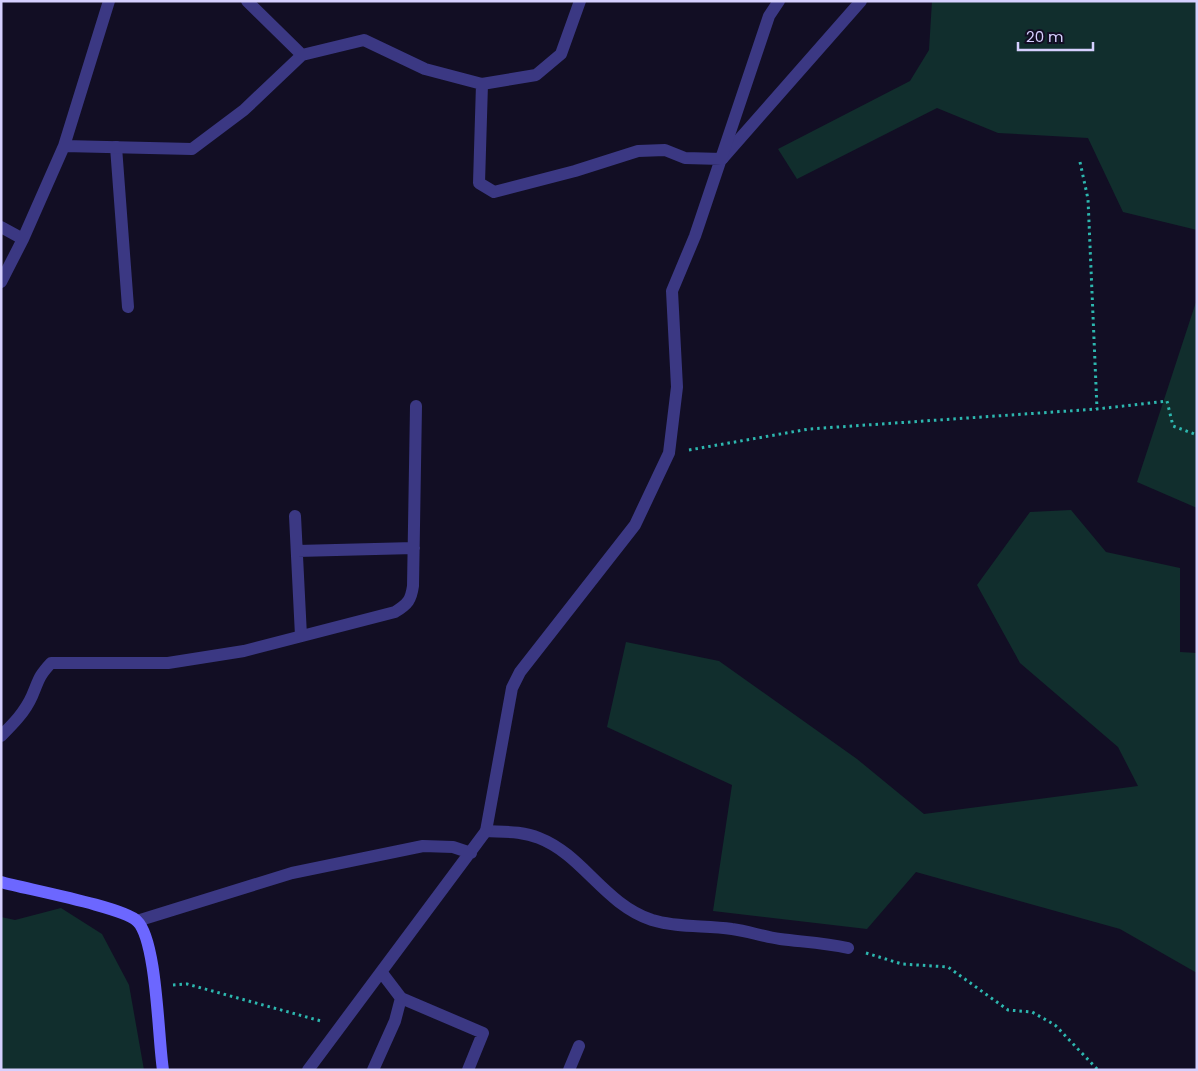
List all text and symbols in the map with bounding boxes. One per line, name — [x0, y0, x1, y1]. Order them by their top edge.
scale bar — [1018, 20, 1093, 52]
text: 20 m — [1026, 26, 1064, 47]

